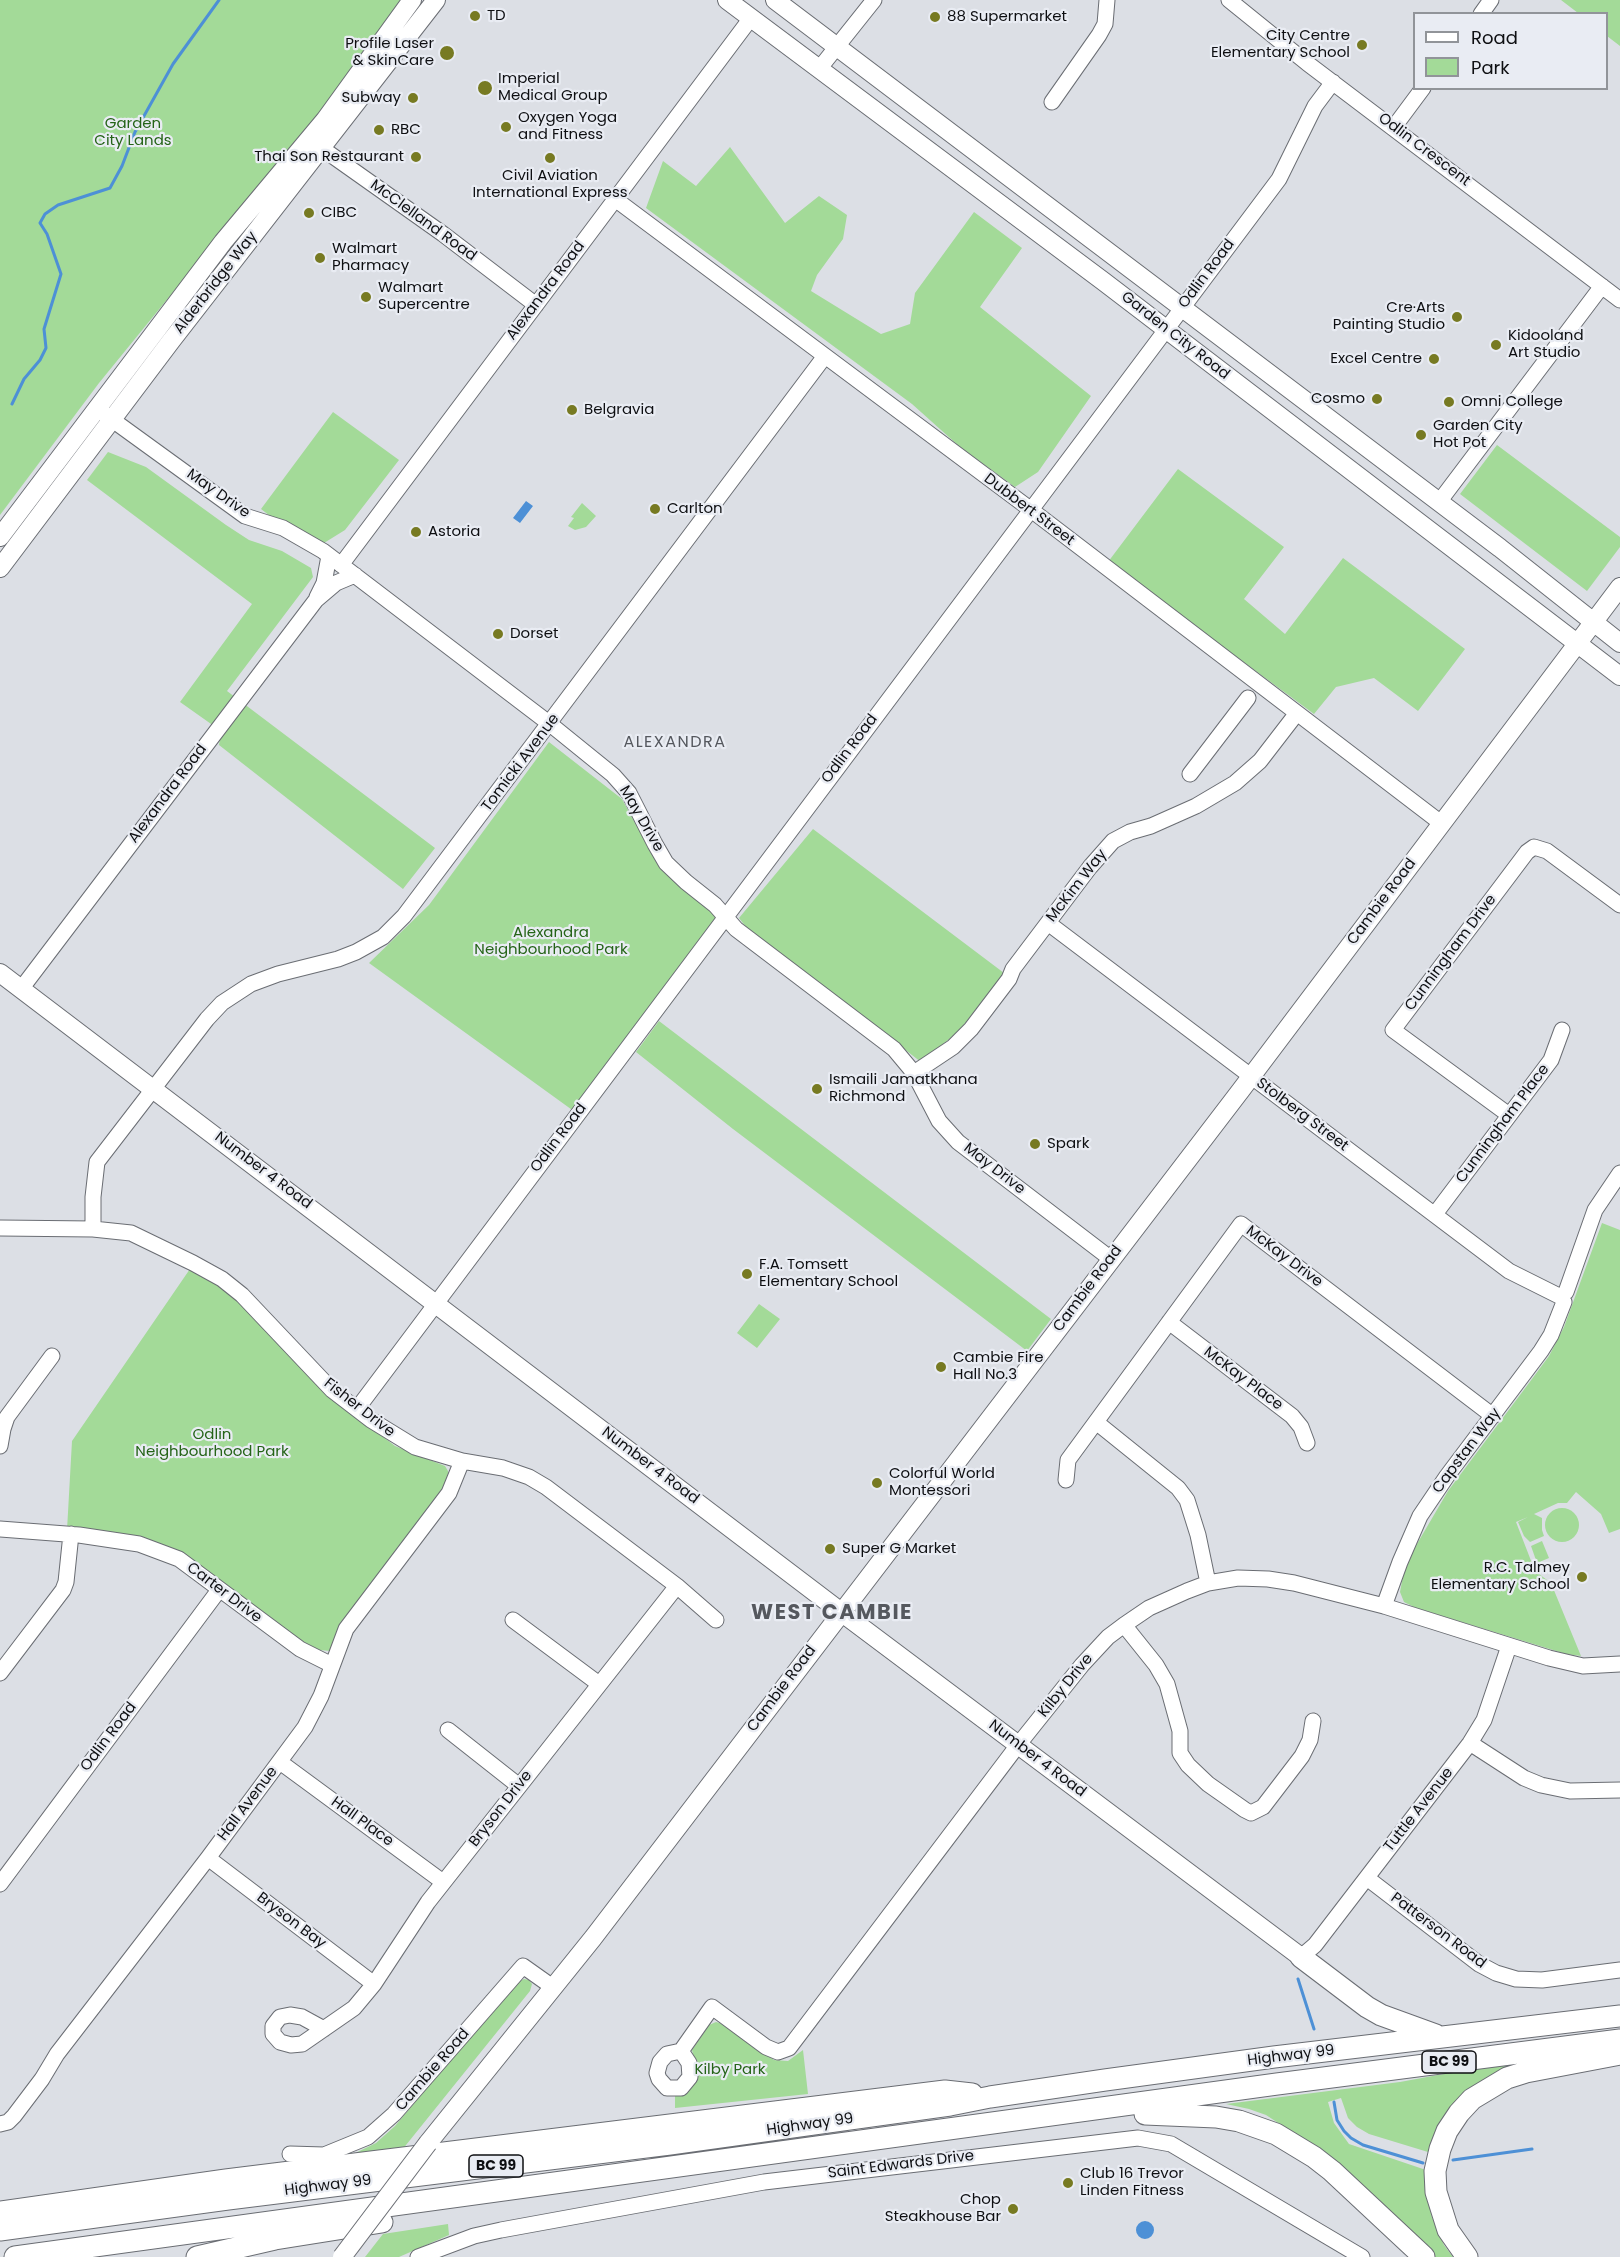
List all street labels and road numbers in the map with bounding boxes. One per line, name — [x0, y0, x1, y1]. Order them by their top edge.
street label: Odlin Crescent — [1374, 110, 1474, 190]
street label: McClelland Road — [366, 176, 480, 266]
street label: Alderbridge Way — [170, 228, 262, 338]
street label: Odlin Road — [1175, 236, 1239, 312]
street label: Alexandra Road — [503, 238, 589, 344]
street label: Garden City Road — [1117, 288, 1233, 384]
street label: May Drive — [183, 466, 253, 522]
street label: Dubbert Street — [980, 470, 1078, 550]
street label: Tomicki Avenue — [478, 711, 564, 815]
street label: Odlin Road — [818, 711, 882, 787]
street label: Alexandra Road — [125, 741, 211, 847]
street label: May Drive — [615, 783, 667, 855]
street label: McKim Way — [1043, 846, 1111, 926]
street label: Cambie Road — [1344, 855, 1420, 949]
street label: Cunningham Drive — [1402, 891, 1500, 1015]
street label: Cunningham Place — [1453, 1061, 1553, 1187]
street label: Stolberg Street — [1252, 1075, 1352, 1155]
street label: Odlin Road — [527, 1100, 591, 1176]
street label: Number 4 Road — [211, 1129, 315, 1213]
street label: May Drive — [960, 1139, 1028, 1199]
street label: McKay Drive — [1242, 1222, 1326, 1292]
street label: Cambie Road — [1050, 1242, 1126, 1336]
street label: McKay Place — [1200, 1343, 1286, 1415]
street label: Fisher Drive — [320, 1375, 398, 1441]
street label: Capstan Way — [1429, 1405, 1505, 1497]
street label: Number 4 Road — [598, 1424, 702, 1508]
street label: Carter Drive — [183, 1559, 265, 1627]
street label: Cambie Road — [744, 1642, 820, 1736]
street label: Kilby Drive — [1035, 1651, 1097, 1721]
street label: Odlin Road — [77, 1699, 141, 1775]
street label: Number 4 Road — [985, 1717, 1089, 1801]
street label: Hall Avenue — [214, 1763, 282, 1845]
street label: Tuttle Avenue — [1381, 1764, 1457, 1856]
street label: Bryson Drive — [466, 1767, 536, 1851]
street label: Hall Place — [327, 1793, 397, 1851]
street label: Bryson Bay — [253, 1889, 329, 1953]
street label: Patterson Road — [1387, 1889, 1489, 1973]
street label: Cambie Road — [392, 2025, 474, 2115]
street label: Highway 99 — [1246, 2042, 1336, 2070]
road number: BC 99 — [1422, 2051, 1476, 2073]
street label: Highway 99 — [765, 2110, 855, 2140]
street label: Saint Edwards Drive — [827, 2147, 975, 2183]
road number: BC 99 — [469, 2155, 523, 2177]
street label: Highway 99 — [283, 2172, 373, 2200]

